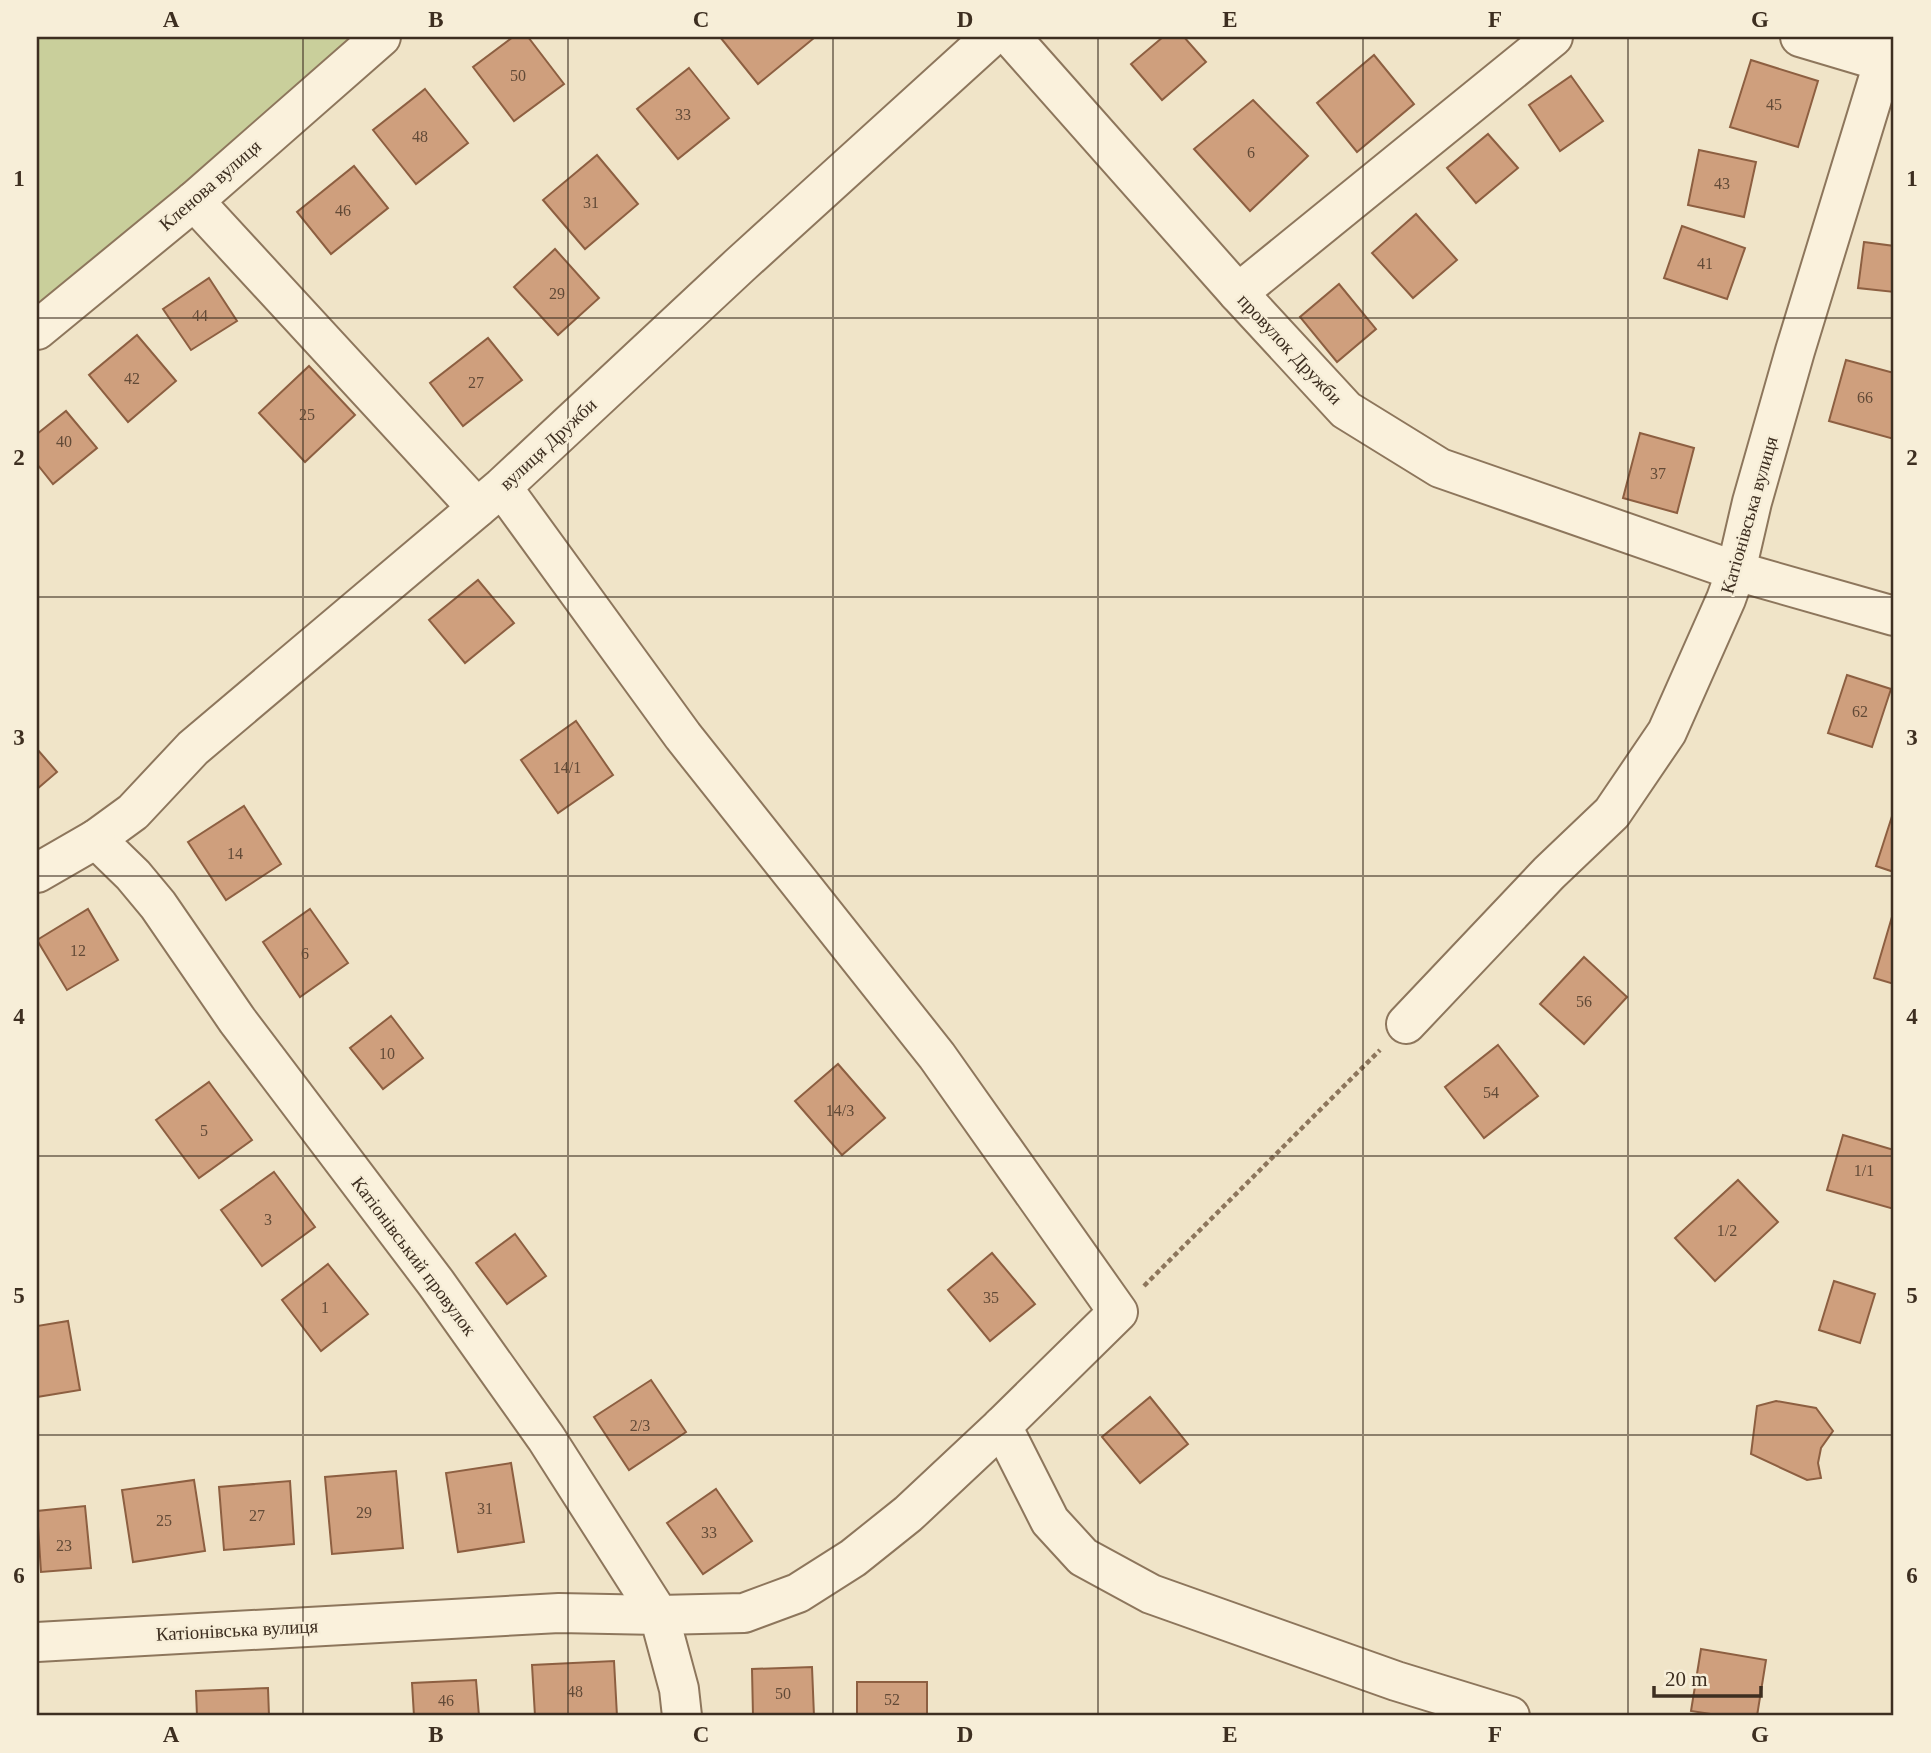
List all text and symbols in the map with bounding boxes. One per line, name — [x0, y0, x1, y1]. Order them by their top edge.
text: A — [163, 7, 180, 32]
text: B — [428, 7, 444, 32]
text: C — [693, 7, 709, 32]
text: D — [957, 7, 973, 32]
text: E — [1222, 7, 1238, 32]
text: F — [1488, 7, 1502, 32]
text: G — [1751, 7, 1769, 32]
house number: 50 — [510, 67, 526, 84]
house number: 45 — [1766, 96, 1782, 113]
house number: 33 — [675, 106, 691, 123]
house number: 48 — [412, 128, 428, 145]
street label: Кленова вулиця — [155, 135, 265, 235]
house number: 6 — [1247, 144, 1255, 161]
text: 1 — [13, 166, 25, 191]
text: 1 — [1906, 166, 1918, 191]
house number: 43 — [1714, 175, 1730, 192]
house number: 31 — [583, 194, 599, 211]
house number: 46 — [335, 202, 351, 219]
house number: 41 — [1697, 255, 1713, 272]
house number: 29 — [549, 285, 565, 302]
street label: провулок Дружби — [1233, 289, 1347, 409]
house number: 44 — [192, 307, 208, 324]
house number: 42 — [124, 370, 140, 387]
house number: 27 — [468, 374, 484, 391]
house number: 66 — [1857, 389, 1873, 406]
street label: вулиця Дружби — [495, 394, 601, 494]
house number: 25 — [299, 406, 315, 423]
house number: 40 — [56, 433, 72, 450]
street label: Катіонівська вулиця — [1717, 434, 1782, 596]
text: 2 — [13, 445, 25, 470]
text: 2 — [1906, 445, 1918, 470]
house number: 37 — [1650, 465, 1666, 482]
house number: 62 — [1852, 703, 1868, 720]
text: 3 — [13, 725, 25, 750]
text: 3 — [1906, 725, 1918, 750]
house number: 14/1 — [553, 759, 581, 776]
house number: 14 — [227, 845, 243, 862]
house number: 12 — [70, 942, 86, 959]
house number: 6 — [301, 945, 309, 962]
house number: 56 — [1576, 993, 1592, 1010]
text: 4 — [13, 1004, 25, 1029]
text: 4 — [1906, 1004, 1918, 1029]
house number: 10 — [379, 1045, 395, 1062]
house number: 54 — [1483, 1084, 1499, 1101]
house number: 14/3 — [826, 1102, 854, 1119]
house number: 5 — [200, 1122, 208, 1139]
house number: 1/1 — [1854, 1162, 1874, 1179]
street label: Катіонівський провулок — [347, 1172, 481, 1340]
house number: 3 — [264, 1211, 272, 1228]
house number: 1/2 — [1717, 1222, 1737, 1239]
text: 5 — [13, 1283, 25, 1308]
text: 5 — [1906, 1283, 1918, 1308]
house number: 35 — [983, 1289, 999, 1306]
house number: 1 — [321, 1299, 329, 1316]
house number: 2/3 — [630, 1417, 650, 1434]
house number: 31 — [477, 1500, 493, 1517]
house number: 29 — [356, 1504, 372, 1521]
house number: 27 — [249, 1507, 265, 1524]
house number: 25 — [156, 1512, 172, 1529]
house number: 33 — [701, 1524, 717, 1541]
house number: 23 — [56, 1537, 72, 1554]
text: 6 — [13, 1563, 25, 1588]
text: 6 — [1906, 1563, 1918, 1588]
street label: Катіонівська вулиця — [155, 1615, 319, 1645]
scale bar — [1654, 1655, 1761, 1699]
text: 20 m — [1665, 1667, 1708, 1691]
house number: 48 — [567, 1683, 583, 1700]
house number: 50 — [775, 1685, 791, 1702]
house number: 52 — [884, 1691, 900, 1708]
house number: 46 — [438, 1692, 454, 1709]
text: A — [163, 1722, 180, 1747]
text: B — [428, 1722, 444, 1747]
text: C — [693, 1722, 709, 1747]
text: D — [957, 1722, 973, 1747]
text: E — [1222, 1722, 1238, 1747]
text: F — [1488, 1722, 1502, 1747]
text: G — [1751, 1722, 1769, 1747]

